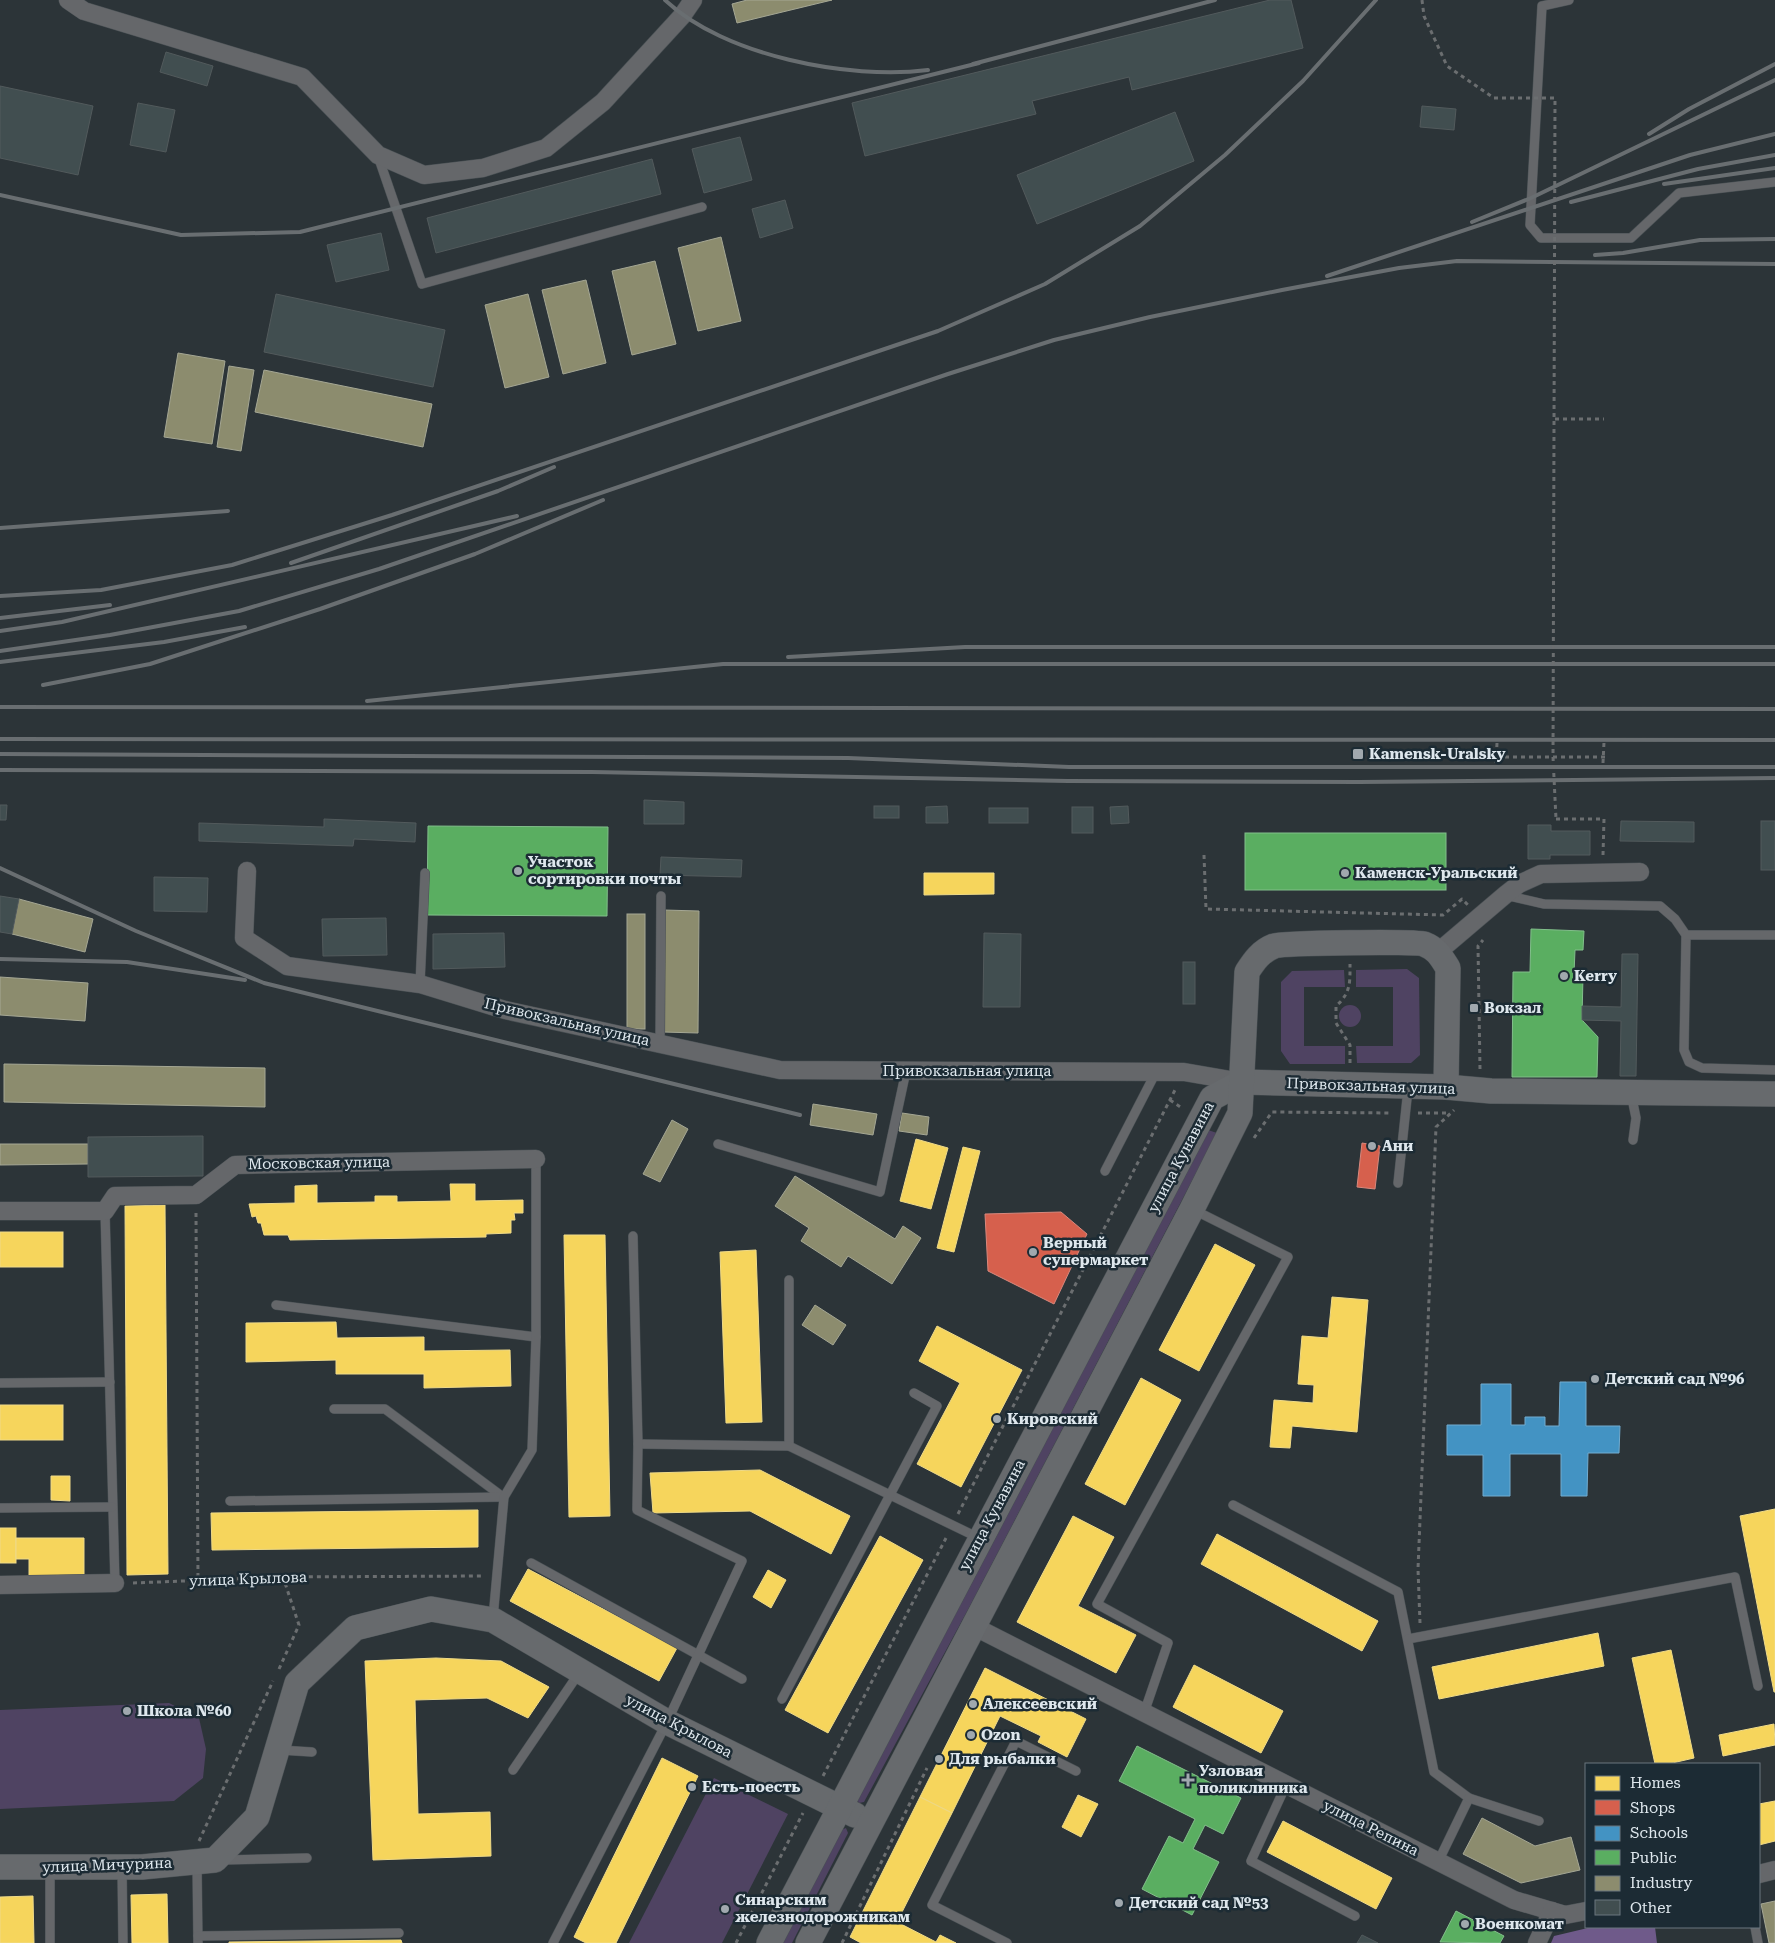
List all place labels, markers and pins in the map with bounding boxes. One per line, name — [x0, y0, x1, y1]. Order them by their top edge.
place label: Kamensk-Uralsky — [1369, 745, 1506, 763]
marker: Kamensk-Uralsky — [1351, 747, 1365, 761]
place label: Участок сортировки почты — [528, 853, 681, 888]
place label: Каменск-Уральский — [1355, 864, 1518, 882]
marker: Участок сортировки почты — [512, 865, 524, 877]
marker: Каменск-Уральский — [1339, 867, 1351, 879]
place label: Kerry — [1574, 967, 1617, 985]
marker: Kerry — [1558, 970, 1570, 982]
place label: Вокзал — [1484, 999, 1541, 1017]
marker: Вокзал — [1468, 1002, 1480, 1014]
place label: Ани — [1382, 1137, 1413, 1155]
marker: Ани — [1366, 1140, 1378, 1152]
place label: Верный супермаркет — [1043, 1234, 1148, 1269]
marker: Верный супермаркет — [1027, 1246, 1039, 1258]
place label: Детский сад №96 — [1605, 1370, 1745, 1388]
marker: Детский сад №96 — [1589, 1373, 1601, 1385]
place label: Кировский — [1007, 1410, 1098, 1428]
marker: Кировский — [991, 1413, 1003, 1425]
place label: Алексеевский — [983, 1695, 1097, 1713]
marker: Алексеевский — [967, 1698, 979, 1710]
place label: Школа №60 — [137, 1702, 232, 1720]
marker: Школа №60 — [121, 1705, 133, 1717]
place label: Ozon — [981, 1726, 1021, 1744]
marker: Ozon — [965, 1729, 977, 1741]
place label: Для рыбалки — [949, 1750, 1056, 1768]
marker: Для рыбалки — [933, 1753, 945, 1765]
place label: Узловая поликлиника — [1199, 1762, 1308, 1797]
marker: Узловая поликлиника — [1181, 1773, 1195, 1787]
place label: Есть-поесть — [702, 1778, 800, 1796]
marker: Есть-поесть — [686, 1781, 698, 1793]
place label: Синарским железнодорожникам — [735, 1891, 910, 1926]
place label: Детский сад №53 — [1129, 1894, 1269, 1912]
marker: Детский сад №53 — [1113, 1897, 1125, 1909]
marker: Синарским железнодорожникам — [719, 1903, 731, 1915]
place label: Военкомат — [1475, 1915, 1564, 1933]
marker: Военкомат — [1459, 1918, 1471, 1930]

